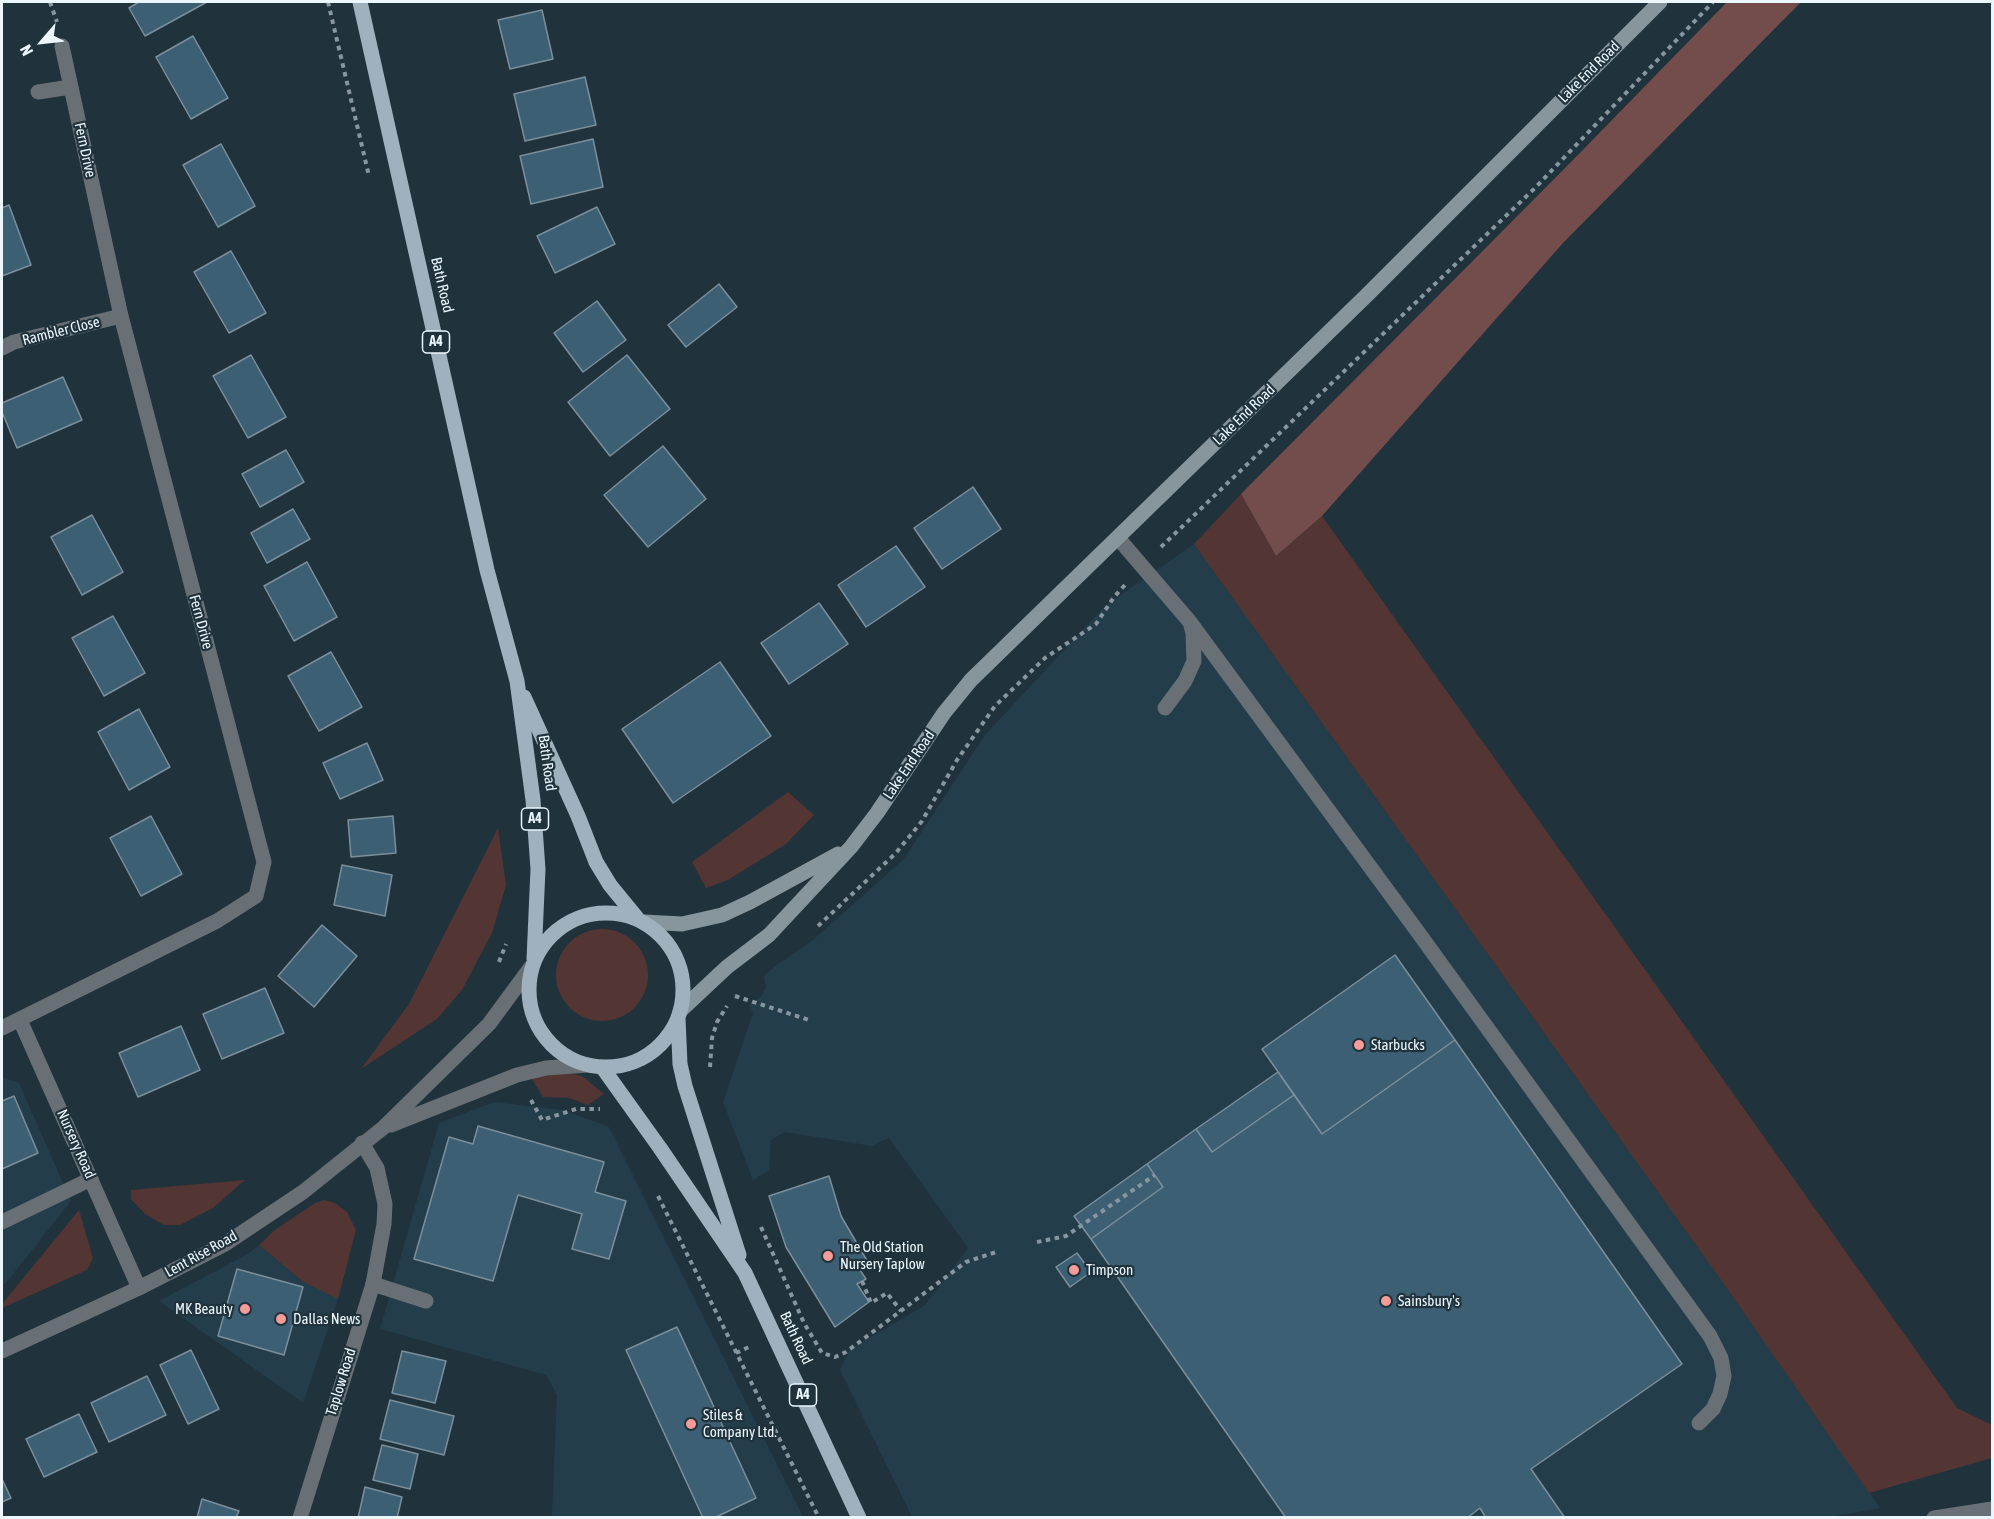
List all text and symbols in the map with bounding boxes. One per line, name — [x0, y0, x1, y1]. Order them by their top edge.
north arrow — [12, 12, 72, 72]
street label: Lake End Road — [1555, 38, 1623, 106]
text: N — [16, 42, 36, 59]
street label: Fern Drive — [70, 121, 100, 179]
street label: Bath Road — [427, 256, 457, 314]
street label: Rambler Close — [20, 313, 102, 349]
road number: A4 — [422, 331, 450, 353]
street label: Lake End Road — [1209, 381, 1279, 449]
street label: Fern Drive — [185, 593, 217, 651]
street label: Lake End Road — [879, 727, 939, 803]
street label: Bath Road — [534, 734, 560, 792]
road number: A4 — [522, 808, 548, 830]
place label: Starbucks — [1371, 1036, 1425, 1054]
marker: Starbucks — [1352, 1038, 1366, 1052]
street label: Nursery Road — [53, 1107, 99, 1181]
street label: Lent Rise Road — [162, 1227, 240, 1281]
place label: The Old Station Nursery Taplow — [840, 1238, 925, 1273]
marker: The Old Station Nursery Taplow — [821, 1249, 835, 1263]
place label: Timpson — [1086, 1261, 1133, 1279]
marker: Timpson — [1067, 1263, 1081, 1277]
place label: Sainsbury's — [1398, 1292, 1460, 1310]
marker: Sainsbury's — [1379, 1294, 1393, 1308]
place label: MK Beauty — [175, 1300, 233, 1318]
marker: MK Beauty — [238, 1302, 252, 1316]
street label: Bath Road — [776, 1309, 816, 1367]
place label: Dallas News — [293, 1310, 360, 1328]
marker: Dallas News — [274, 1312, 288, 1326]
street label: Taplow Road — [322, 1346, 360, 1418]
road number: A4 — [790, 1384, 816, 1406]
place label: Stiles & Company Ltd. — [703, 1406, 777, 1441]
marker: Stiles & Company Ltd. — [684, 1417, 698, 1431]

